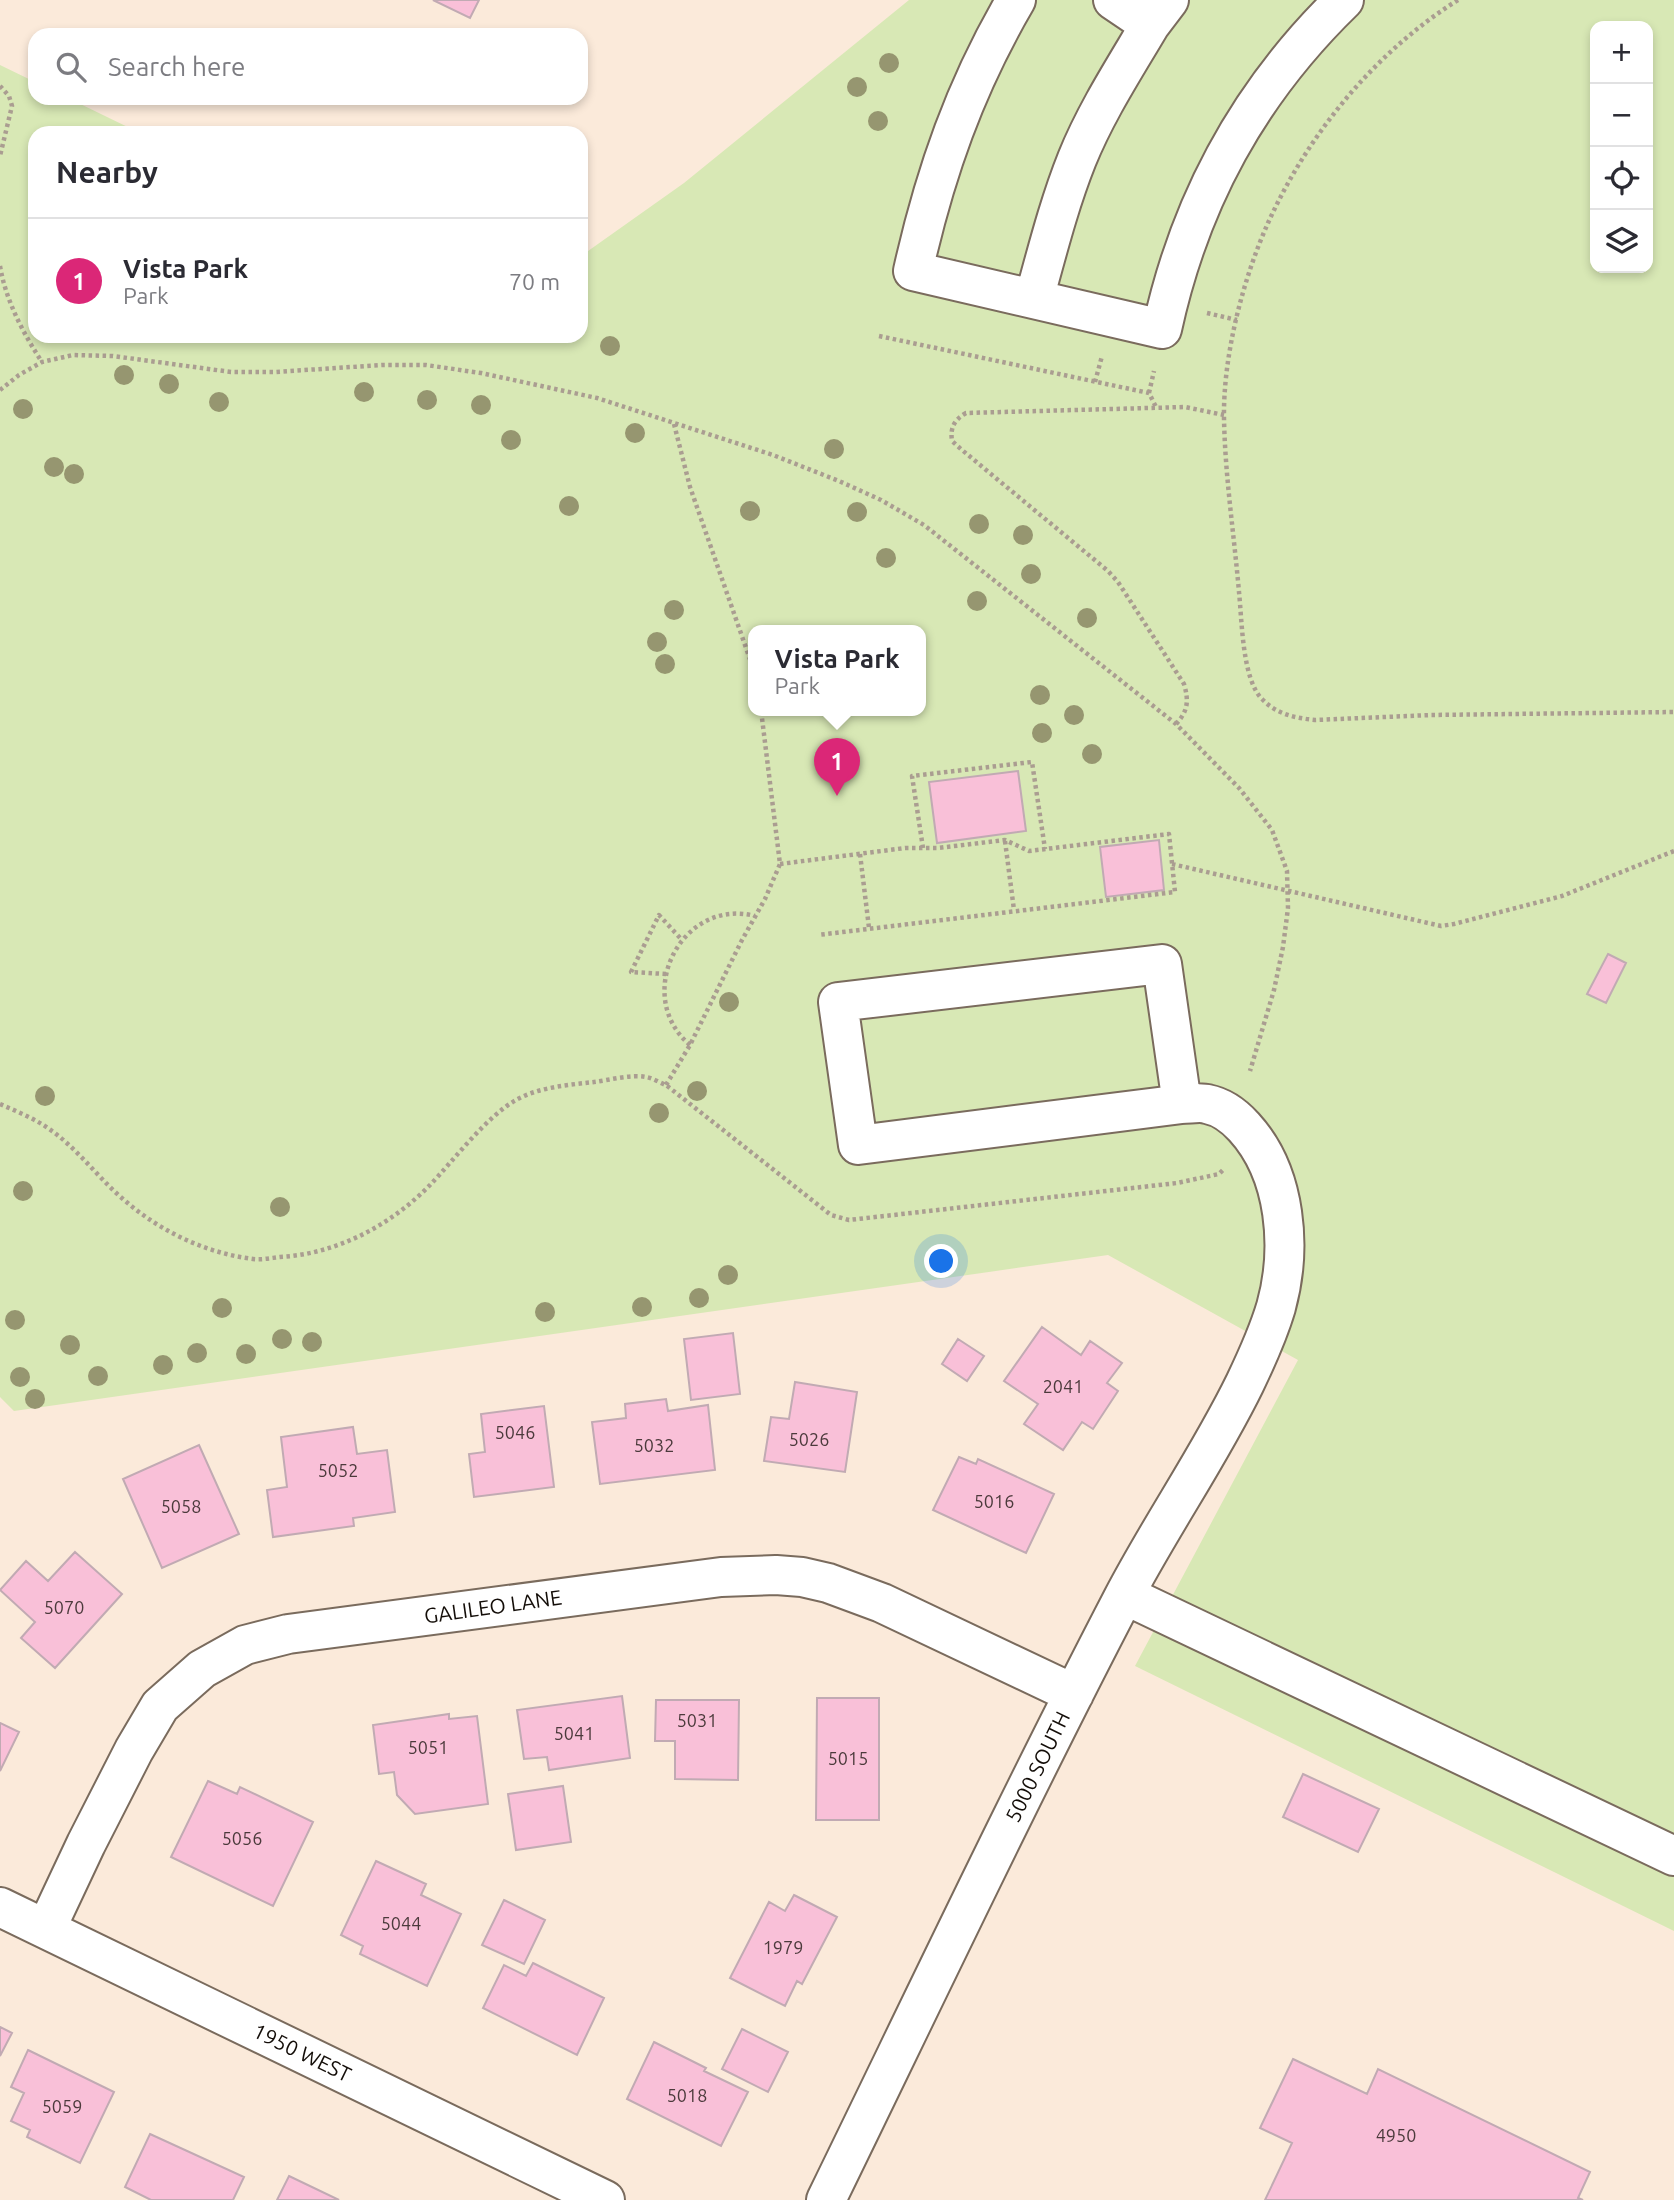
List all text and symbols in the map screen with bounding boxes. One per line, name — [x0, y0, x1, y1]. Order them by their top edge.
map controls — [1590, 21, 1653, 273]
button: + — [1590, 21, 1653, 84]
search box — [28, 28, 588, 105]
icon: search — [52, 48, 90, 86]
text: Search here — [108, 52, 245, 81]
button: − — [1590, 84, 1653, 147]
button: locate — [1590, 147, 1653, 210]
text: Nearby — [56, 155, 158, 189]
button: layers — [1590, 210, 1653, 273]
text: Vista Park — [123, 254, 248, 283]
text: 1 — [73, 269, 85, 294]
text: 70 m — [509, 269, 560, 294]
text: Park — [123, 283, 169, 308]
popup — [748, 625, 926, 716]
text: Vista Park — [774, 644, 900, 673]
text: Park — [774, 673, 820, 698]
pin: 1 — [814, 738, 860, 796]
your location — [924, 1244, 958, 1278]
house number: 2041 — [1043, 1376, 1083, 1396]
house number: 5046 — [495, 1422, 535, 1442]
house number: 5026 — [789, 1429, 829, 1449]
house number: 5032 — [634, 1435, 674, 1455]
house number: 5052 — [318, 1460, 358, 1480]
house number: 5016 — [974, 1491, 1014, 1511]
house number: 5058 — [161, 1496, 201, 1516]
street label: GALILEO LANE — [423, 1584, 563, 1628]
house number: 5070 — [44, 1597, 84, 1617]
street label: 5000 SOUTH — [1000, 1707, 1074, 1826]
house number: 5031 — [677, 1710, 717, 1730]
house number: 5041 — [554, 1723, 594, 1743]
house number: 5051 — [408, 1737, 448, 1757]
house number: 5015 — [828, 1748, 868, 1768]
house number: 5056 — [222, 1828, 262, 1848]
house number: 5044 — [381, 1913, 421, 1933]
house number: 1979 — [763, 1937, 803, 1957]
street label: 1950 WEST — [250, 2018, 356, 2086]
house number: 5018 — [667, 2085, 707, 2105]
house number: 5059 — [42, 2096, 82, 2116]
house number: 4950 — [1376, 2125, 1416, 2145]

